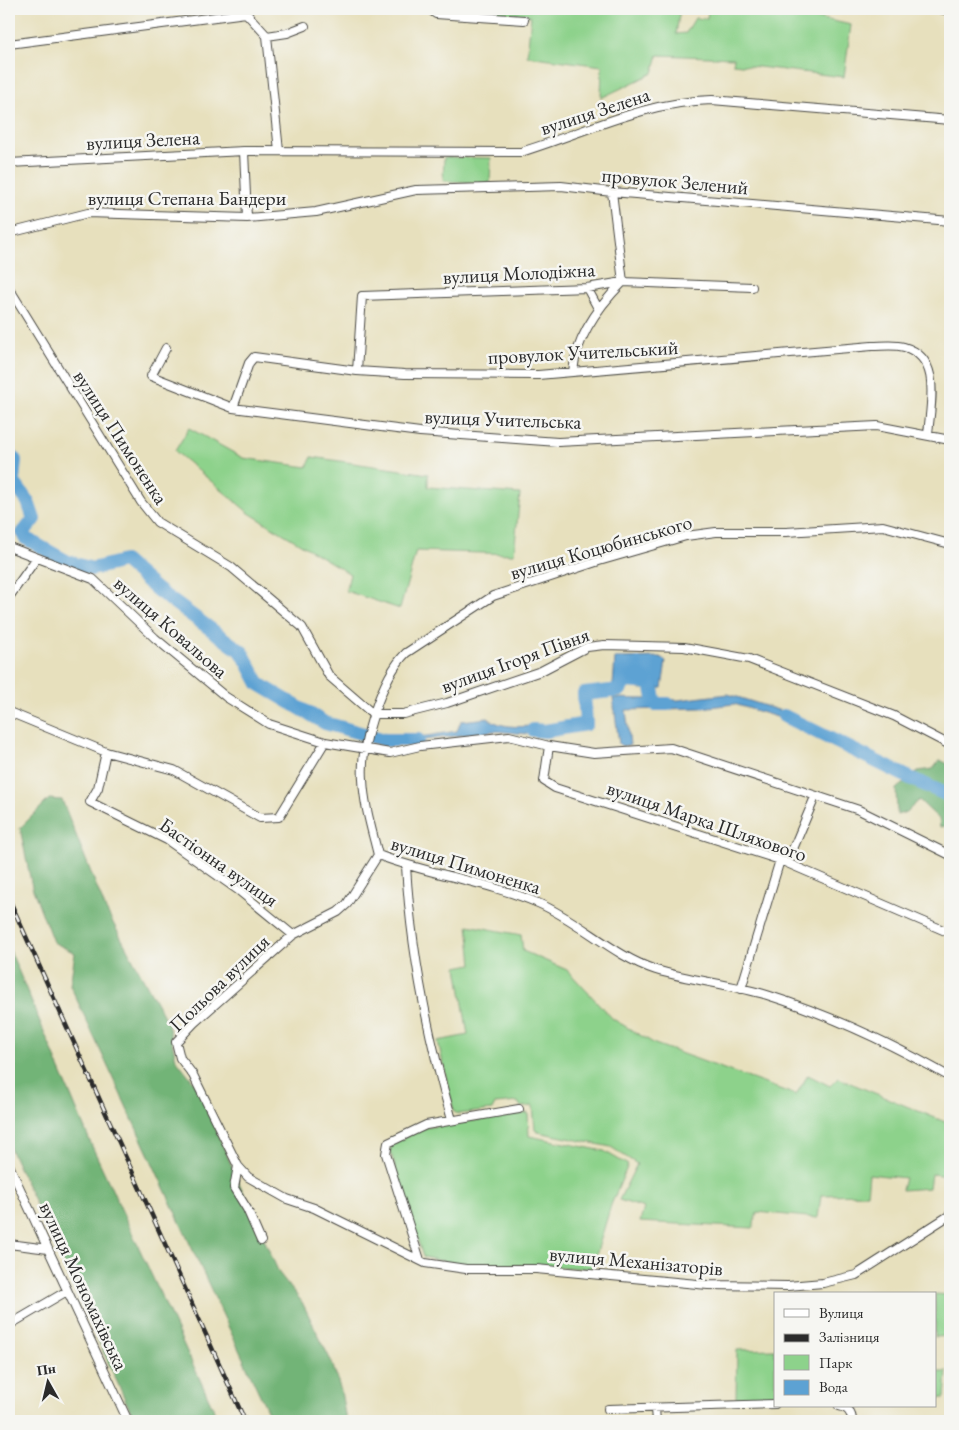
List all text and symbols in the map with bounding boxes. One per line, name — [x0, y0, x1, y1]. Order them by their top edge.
street label: вулиця Зелена — [537, 81, 653, 141]
street label: вулиця Зелена — [86, 124, 200, 156]
street label: провулок Зелений — [601, 162, 750, 200]
street label: вулиця Степана Бандери — [88, 185, 287, 211]
street label: вулиця Молодіжна — [442, 256, 596, 290]
street label: провулок Учительський — [487, 334, 679, 370]
street label: вулиця Пимоненка — [68, 365, 174, 509]
street label: вулиця Учительська — [424, 403, 582, 435]
street label: вулиця Коцюбинського — [507, 509, 695, 585]
street label: вулиця Ковальова — [108, 570, 234, 684]
street label: вулиця Ігоря Півня — [437, 621, 593, 699]
street label: вулиця Марка Шляхового — [604, 775, 810, 867]
street label: Бастіонна вулиця — [154, 811, 284, 913]
street label: вулиця Пимоненка — [388, 830, 544, 900]
street label: Польова вулиця — [163, 929, 275, 1037]
street label: вулиця Мономахівська — [34, 1198, 134, 1374]
street label: вулиця Механізаторів — [548, 1240, 724, 1282]
legend — [774, 1292, 936, 1408]
text: Вулиця — [819, 1303, 864, 1322]
text: Залізниця — [819, 1327, 880, 1346]
text: Парк — [819, 1353, 852, 1372]
north arrow — [22, 1358, 72, 1408]
text: Пн — [35, 1359, 57, 1379]
text: Вода — [819, 1377, 848, 1396]

